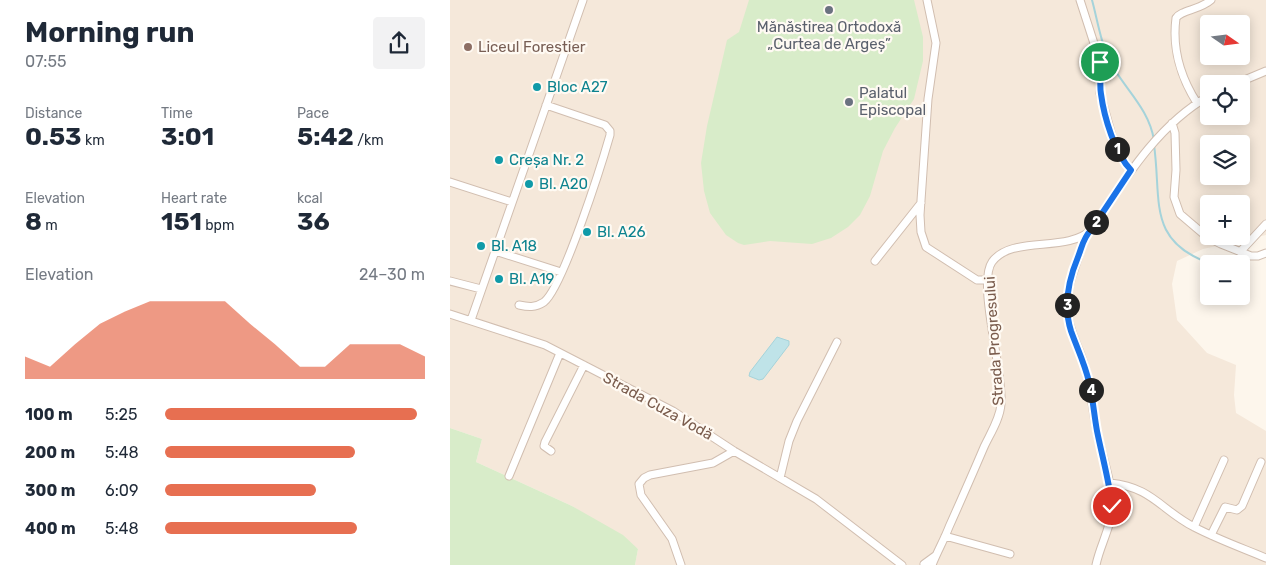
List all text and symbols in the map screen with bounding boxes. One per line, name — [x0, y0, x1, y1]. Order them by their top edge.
marker: Mănăstirea Ortodoxă „Curtea de Argeș” — [823, 4, 835, 16]
north arrow — [1200, 15, 1250, 65]
map controls — [1200, 15, 1250, 305]
text: Morning run — [25, 16, 194, 49]
button: share — [373, 17, 425, 69]
place label: Mănăstirea Ortodoxă „Curtea de Argeș” — [757, 18, 901, 53]
place label: Liceul Forestier — [478, 38, 586, 56]
marker: Liceul Forestier — [462, 41, 474, 53]
pin — [1079, 41, 1121, 83]
icon: arrive — [1086, 48, 1114, 76]
text: 07:55 — [25, 52, 66, 71]
button: locate — [1200, 75, 1250, 125]
place label: Bloc A27 — [547, 78, 608, 96]
marker: Bloc A27 — [531, 81, 543, 93]
place label: Palatul Episcopal — [859, 84, 926, 119]
marker: Palatul Episcopal — [843, 96, 855, 108]
text: Distance — [25, 105, 82, 122]
text: Time — [161, 105, 193, 122]
text: Pace — [297, 105, 329, 122]
text: 0.53 — [25, 122, 82, 151]
text: 3:01 — [161, 122, 214, 151]
text: 5:42 — [297, 122, 354, 151]
text: km — [82, 132, 105, 149]
text: /km — [354, 132, 384, 149]
button: layers — [1200, 135, 1250, 185]
pin: 1 — [1104, 136, 1130, 162]
text: 1 — [1114, 141, 1121, 158]
place label: Creșa Nr. 2 — [509, 151, 584, 169]
marker: Creșa Nr. 2 — [493, 154, 505, 166]
place label: Bl. A20 — [539, 175, 588, 193]
marker: Bl. A20 — [523, 178, 535, 190]
text: Elevation — [25, 190, 85, 207]
text: Heart rate — [161, 190, 227, 207]
text: kcal — [297, 190, 323, 207]
button: + — [1200, 195, 1250, 245]
text: 8 — [25, 207, 42, 236]
text: 151 — [161, 207, 202, 236]
text: 36 — [297, 207, 330, 236]
pin: 2 — [1084, 210, 1108, 234]
text: 2 — [1092, 214, 1101, 231]
text: m — [42, 217, 58, 234]
text: bpm — [202, 217, 234, 234]
place label: Bl. A26 — [597, 223, 646, 241]
marker: Bl. A26 — [581, 226, 593, 238]
place label: Bl. A18 — [491, 237, 537, 255]
marker: Bl. A18 — [475, 240, 487, 252]
button: − — [1200, 255, 1250, 305]
text: Elevation — [25, 265, 94, 284]
text: 24–30 m — [359, 265, 425, 284]
place label: Bl. A19 — [509, 270, 555, 288]
marker: Bl. A19 — [493, 273, 505, 285]
street label: Strada Progresului — [981, 276, 1007, 406]
pin: 3 — [1054, 292, 1080, 318]
text: 3 — [1063, 297, 1072, 314]
street label: Strada Cuza Vodă — [600, 368, 716, 444]
pin: 4 — [1078, 378, 1104, 402]
text: 4 — [1087, 382, 1096, 399]
text: 100 m — [25, 405, 73, 424]
text: 5:25 — [105, 405, 138, 424]
text: 200 m — [25, 443, 75, 462]
text: 5:48 — [105, 443, 139, 462]
text: 300 m — [25, 481, 75, 500]
text: 6:09 — [105, 481, 138, 500]
pin — [1091, 485, 1133, 527]
icon: check — [1098, 492, 1126, 520]
text: 400 m — [25, 519, 76, 538]
text: 5:48 — [105, 519, 139, 538]

